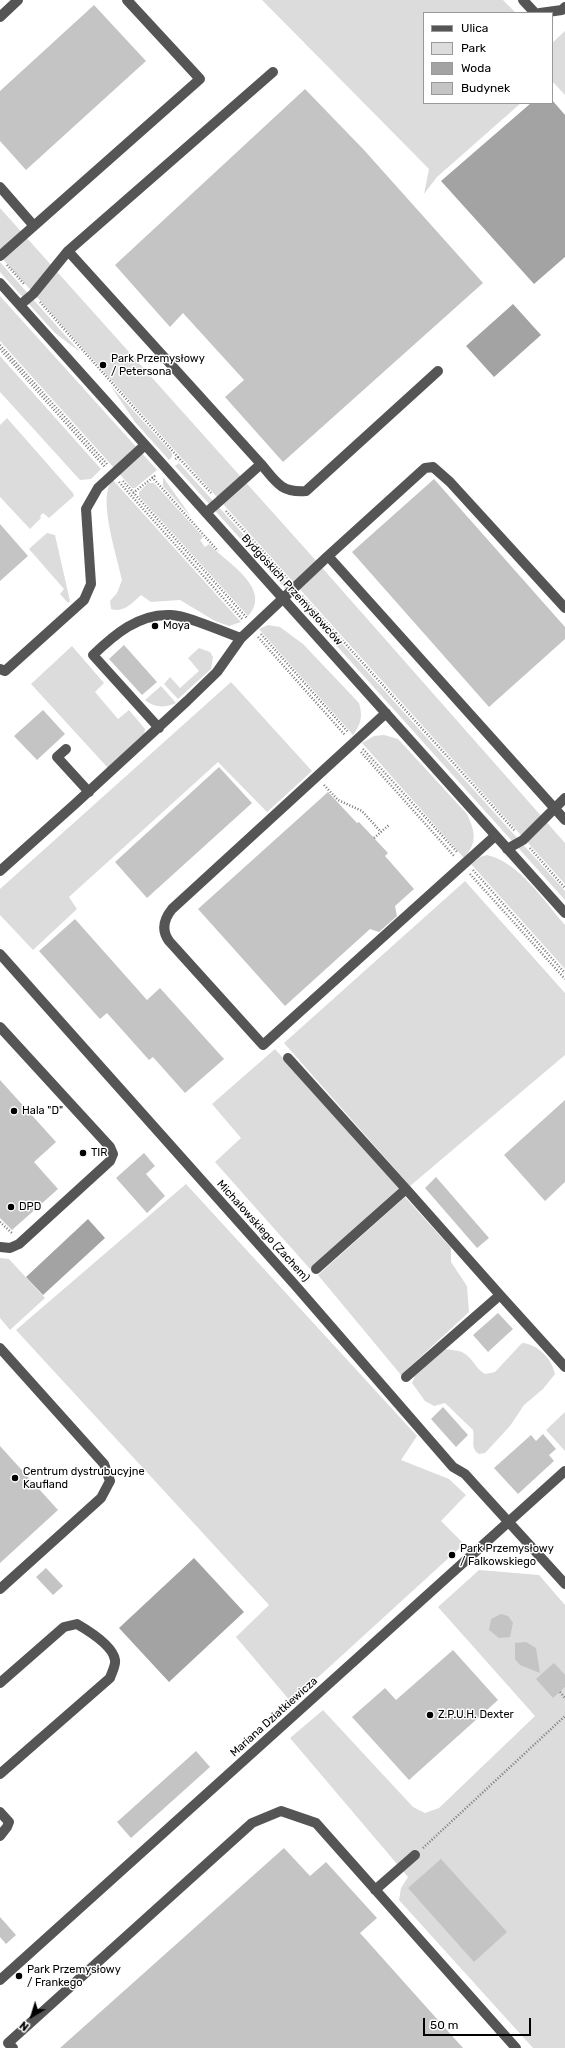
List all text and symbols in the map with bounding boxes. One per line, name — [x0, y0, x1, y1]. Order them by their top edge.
legend — [423, 12, 553, 104]
text: Ulica — [461, 21, 488, 35]
text: Park — [461, 41, 486, 55]
text: Woda — [461, 61, 491, 75]
text: Budynek — [461, 81, 510, 95]
place label: Park Przemysłowy / Petersona — [111, 352, 205, 378]
marker: Park Przemysłowy / Petersona — [98, 360, 108, 370]
street label: Bydgoskich Przemysłowców — [239, 532, 345, 648]
place label: Moya — [163, 619, 190, 633]
marker: Moya — [150, 621, 160, 631]
place label: Hala "D" — [22, 1104, 63, 1118]
marker: Hala "D" — [9, 1106, 19, 1116]
place label: TIR — [91, 1146, 108, 1160]
marker: TIR — [78, 1148, 88, 1158]
street label: Michałowskiego (Zachem) — [214, 1177, 312, 1285]
place label: DPD — [19, 1200, 41, 1214]
marker: DPD — [6, 1202, 16, 1212]
place label: Centrum dystrubucyjne Kaufland — [23, 1465, 145, 1491]
marker: Centrum dystrubucyjne Kaufland — [10, 1473, 20, 1483]
place label: Park Przemysłowy / Falkowskiego — [460, 1542, 554, 1568]
marker: Park Przemysłowy / Falkowskiego — [447, 1550, 457, 1560]
street label: Mariana Dziatkiewicza — [228, 1674, 320, 1760]
place label: Z.P.U.H. Dexter — [438, 1708, 514, 1722]
marker: Z.P.U.H. Dexter — [425, 1710, 435, 1720]
place label: Park Przemysłowy / Frankego — [27, 1963, 121, 1989]
marker: Park Przemysłowy / Frankego — [14, 1971, 24, 1981]
north arrow — [12, 1996, 52, 2036]
scale bar — [425, 2010, 533, 2036]
text: N — [17, 2018, 31, 2033]
text: 50 m — [430, 2018, 458, 2032]

